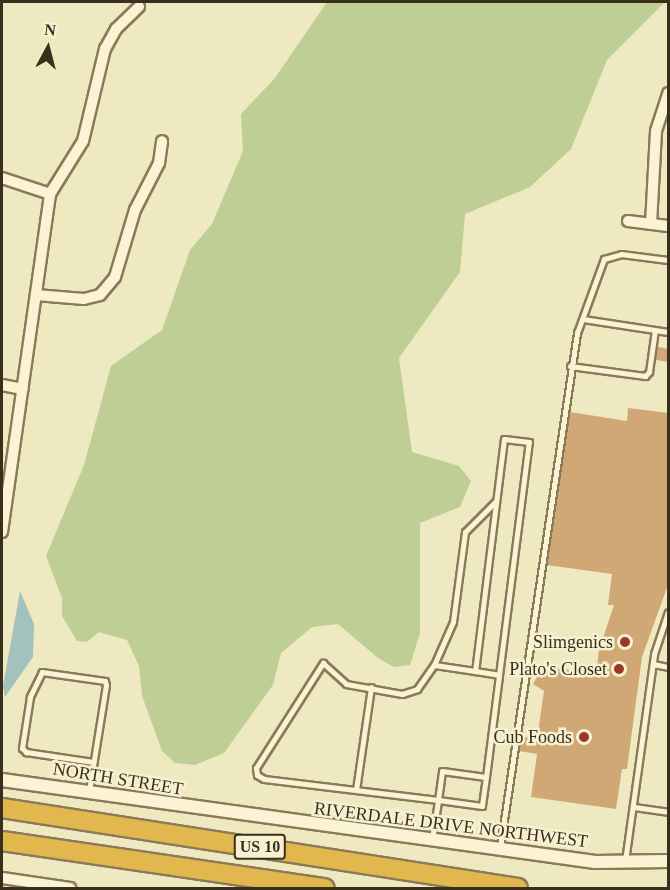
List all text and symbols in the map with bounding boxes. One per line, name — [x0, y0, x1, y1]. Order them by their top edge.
north arrow — [18, 18, 78, 78]
text: N — [43, 20, 57, 39]
place label: Slimgenics — [533, 631, 613, 653]
marker: Slimgenics — [618, 635, 632, 649]
place label: Plato's Closet — [509, 658, 607, 680]
marker: Plato's Closet — [612, 662, 626, 676]
place label: Cub Foods — [493, 726, 572, 748]
marker: Cub Foods — [577, 730, 591, 744]
street label: NORTH STREET — [51, 758, 185, 800]
street label: RIVERDALE DRIVE NORTHWEST — [313, 797, 589, 853]
road number: US 10 — [233, 834, 287, 860]

